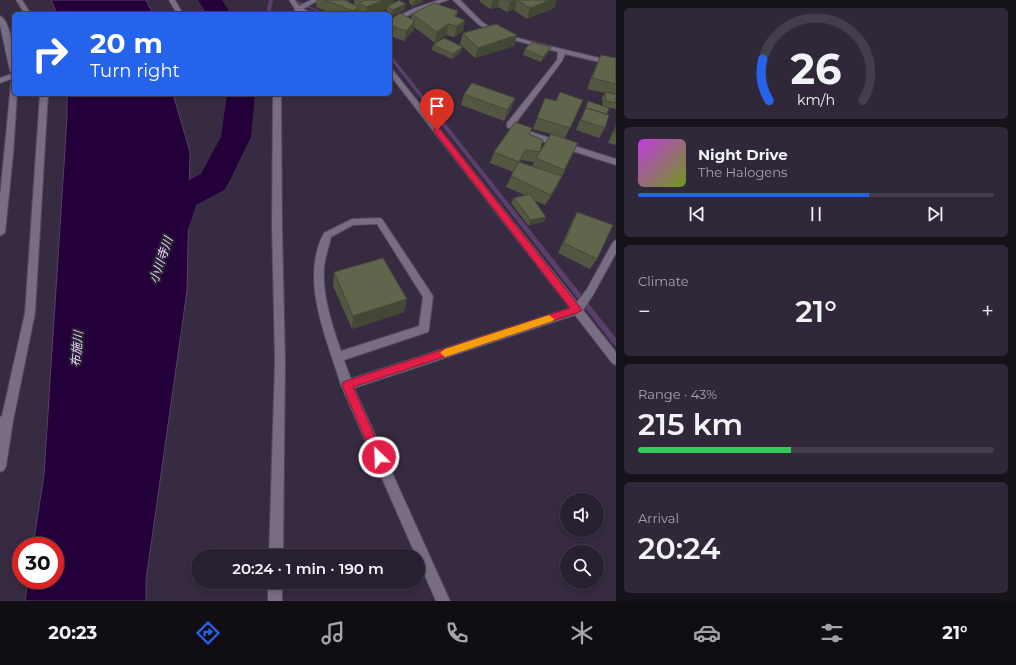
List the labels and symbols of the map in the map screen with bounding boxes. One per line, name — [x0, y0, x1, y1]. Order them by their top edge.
pin — [420, 89, 454, 130]
water label: 小川寺川 — [146, 233, 176, 285]
water label: 布施川 — [67, 328, 86, 368]
position arrow — [358, 436, 400, 478]
speed limit sign: 30 — [12, 537, 64, 589]

